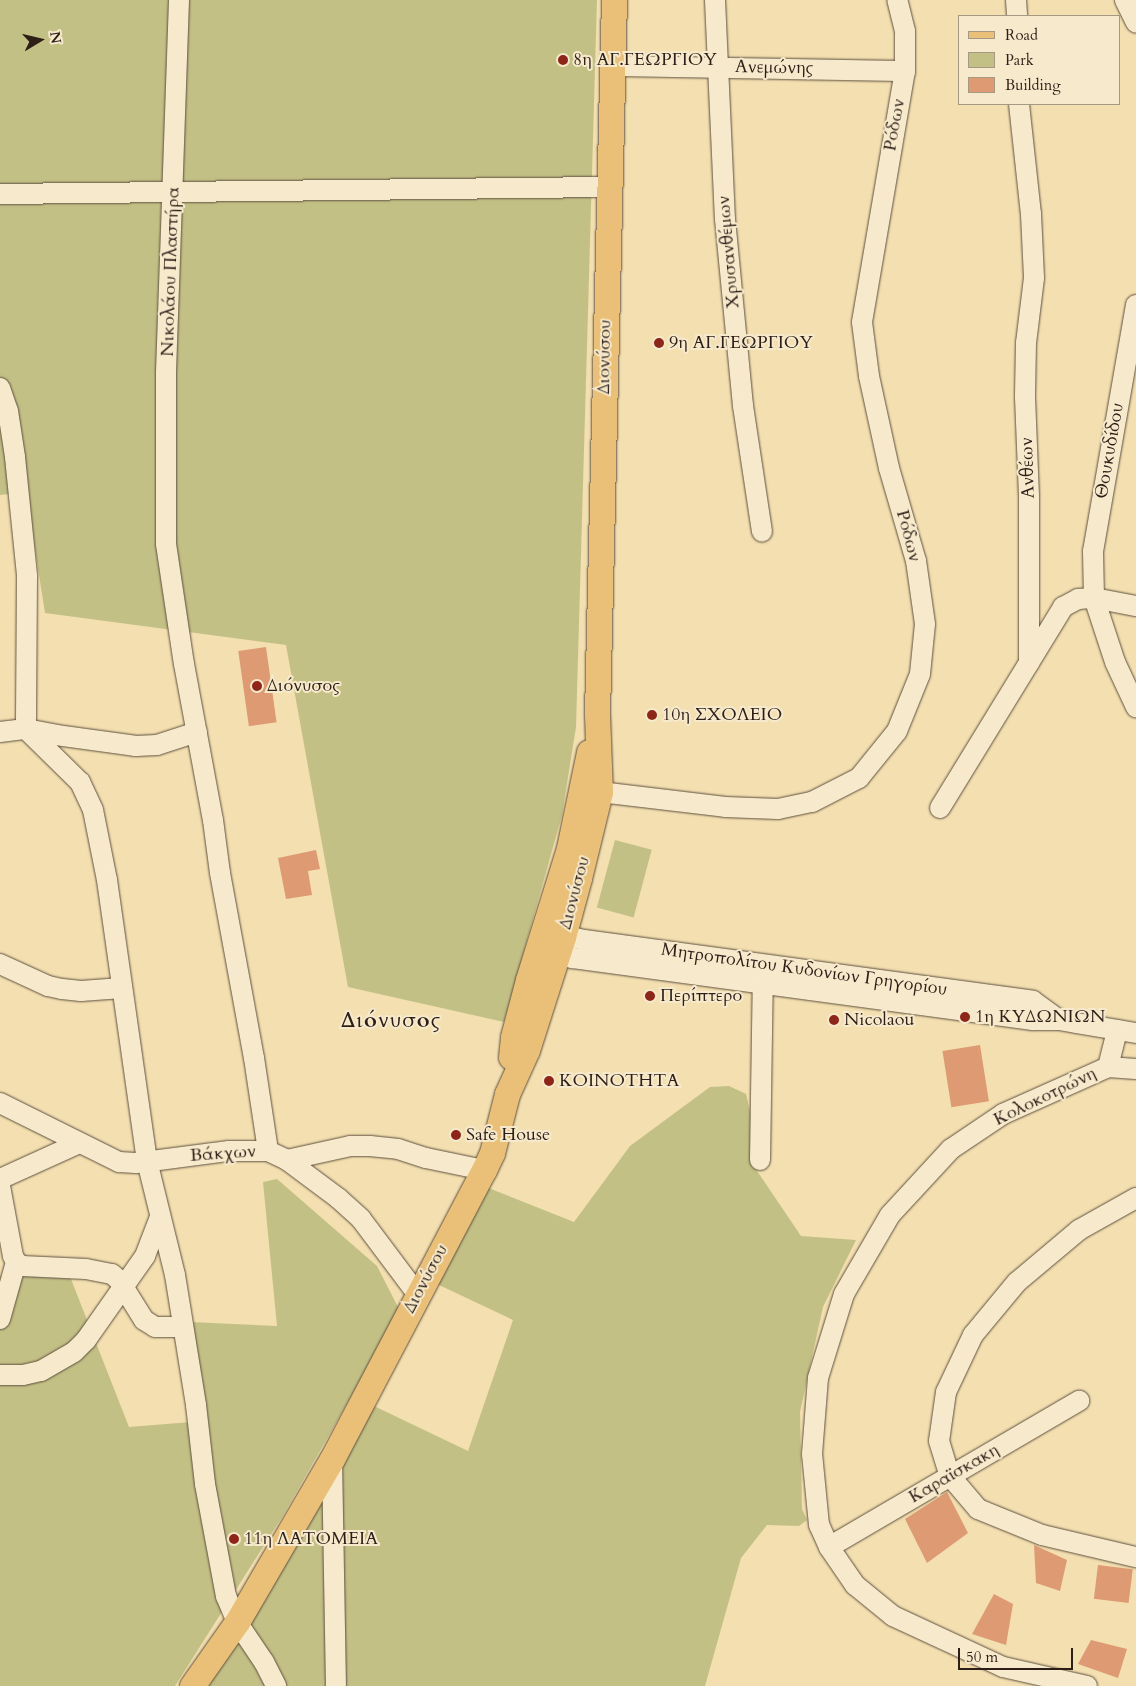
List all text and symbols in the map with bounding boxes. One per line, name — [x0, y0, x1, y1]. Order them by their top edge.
north arrow — [15, 15, 65, 65]
legend — [958, 15, 1121, 105]
text: Road — [1005, 25, 1038, 45]
text: N — [45, 30, 66, 45]
place label: 8η ΑΓ.ΓΕΩΡΓΙΟΥ — [573, 49, 717, 71]
text: Park — [1005, 50, 1034, 70]
marker: 8η ΑΓ.ΓΕΩΡΓΙΟΥ — [557, 54, 569, 66]
street label: Ανεμώνης — [735, 57, 813, 79]
text: Building — [1005, 75, 1061, 95]
street label: Ρόδων — [880, 97, 910, 153]
street label: Νικολάου Πλαστήρα — [157, 187, 185, 357]
street label: Χρυσανθέμων — [713, 195, 745, 309]
street label: Διονύσου — [594, 319, 616, 395]
place label: 9η ΑΓ.ΓΕΩΡΓΙΟΥ — [669, 332, 813, 354]
marker: 9η ΑΓ.ΓΕΩΡΓΙΟΥ — [653, 337, 665, 349]
street label: Θουκυδίδου — [1091, 401, 1129, 501]
street label: Ανθέων — [1016, 437, 1040, 499]
street label: Ρόδων — [891, 508, 925, 564]
place label: Διόνυσος — [267, 675, 340, 697]
marker: Διόνυσος — [251, 680, 263, 692]
place label: 10η ΣΧΟΛΕΙΟ — [662, 704, 782, 726]
marker: 10η ΣΧΟΛΕΙΟ — [646, 709, 658, 721]
street label: Διονύσου — [555, 854, 595, 932]
street label: Μητροπολίτου Κυδονίων Γρηγορίου — [660, 939, 948, 1001]
place label: Περίπτερο — [660, 985, 742, 1007]
marker: Περίπτερο — [644, 990, 656, 1002]
place label: 1η ΚΥΔΩΝΙΩΝ — [975, 1006, 1105, 1028]
district label: Διόνυσος — [340, 1008, 442, 1034]
place label: Nicolaou — [844, 1009, 914, 1031]
marker: 1η ΚΥΔΩΝΙΩΝ — [959, 1011, 971, 1023]
marker: Nicolaou — [828, 1014, 840, 1026]
street label: Κολοκοτρώνη — [990, 1063, 1100, 1131]
place label: ΚΟΙΝΟΤΗΤΑ — [559, 1070, 679, 1092]
marker: ΚΟΙΝΟΤΗΤΑ — [543, 1075, 555, 1087]
place label: Safe House — [466, 1124, 550, 1146]
marker: Safe House — [450, 1129, 462, 1141]
street label: Βάκχων — [189, 1141, 257, 1167]
street label: Διονύσου — [399, 1241, 453, 1317]
street label: Καραϊσκακη — [905, 1440, 1003, 1508]
place label: 11η ΛΑΤΟΜΕΙΑ — [244, 1528, 378, 1550]
marker: 11η ΛΑΤΟΜΕΙΑ — [228, 1533, 240, 1545]
scale bar — [961, 1638, 1076, 1670]
text: 50 m — [966, 1647, 998, 1667]

